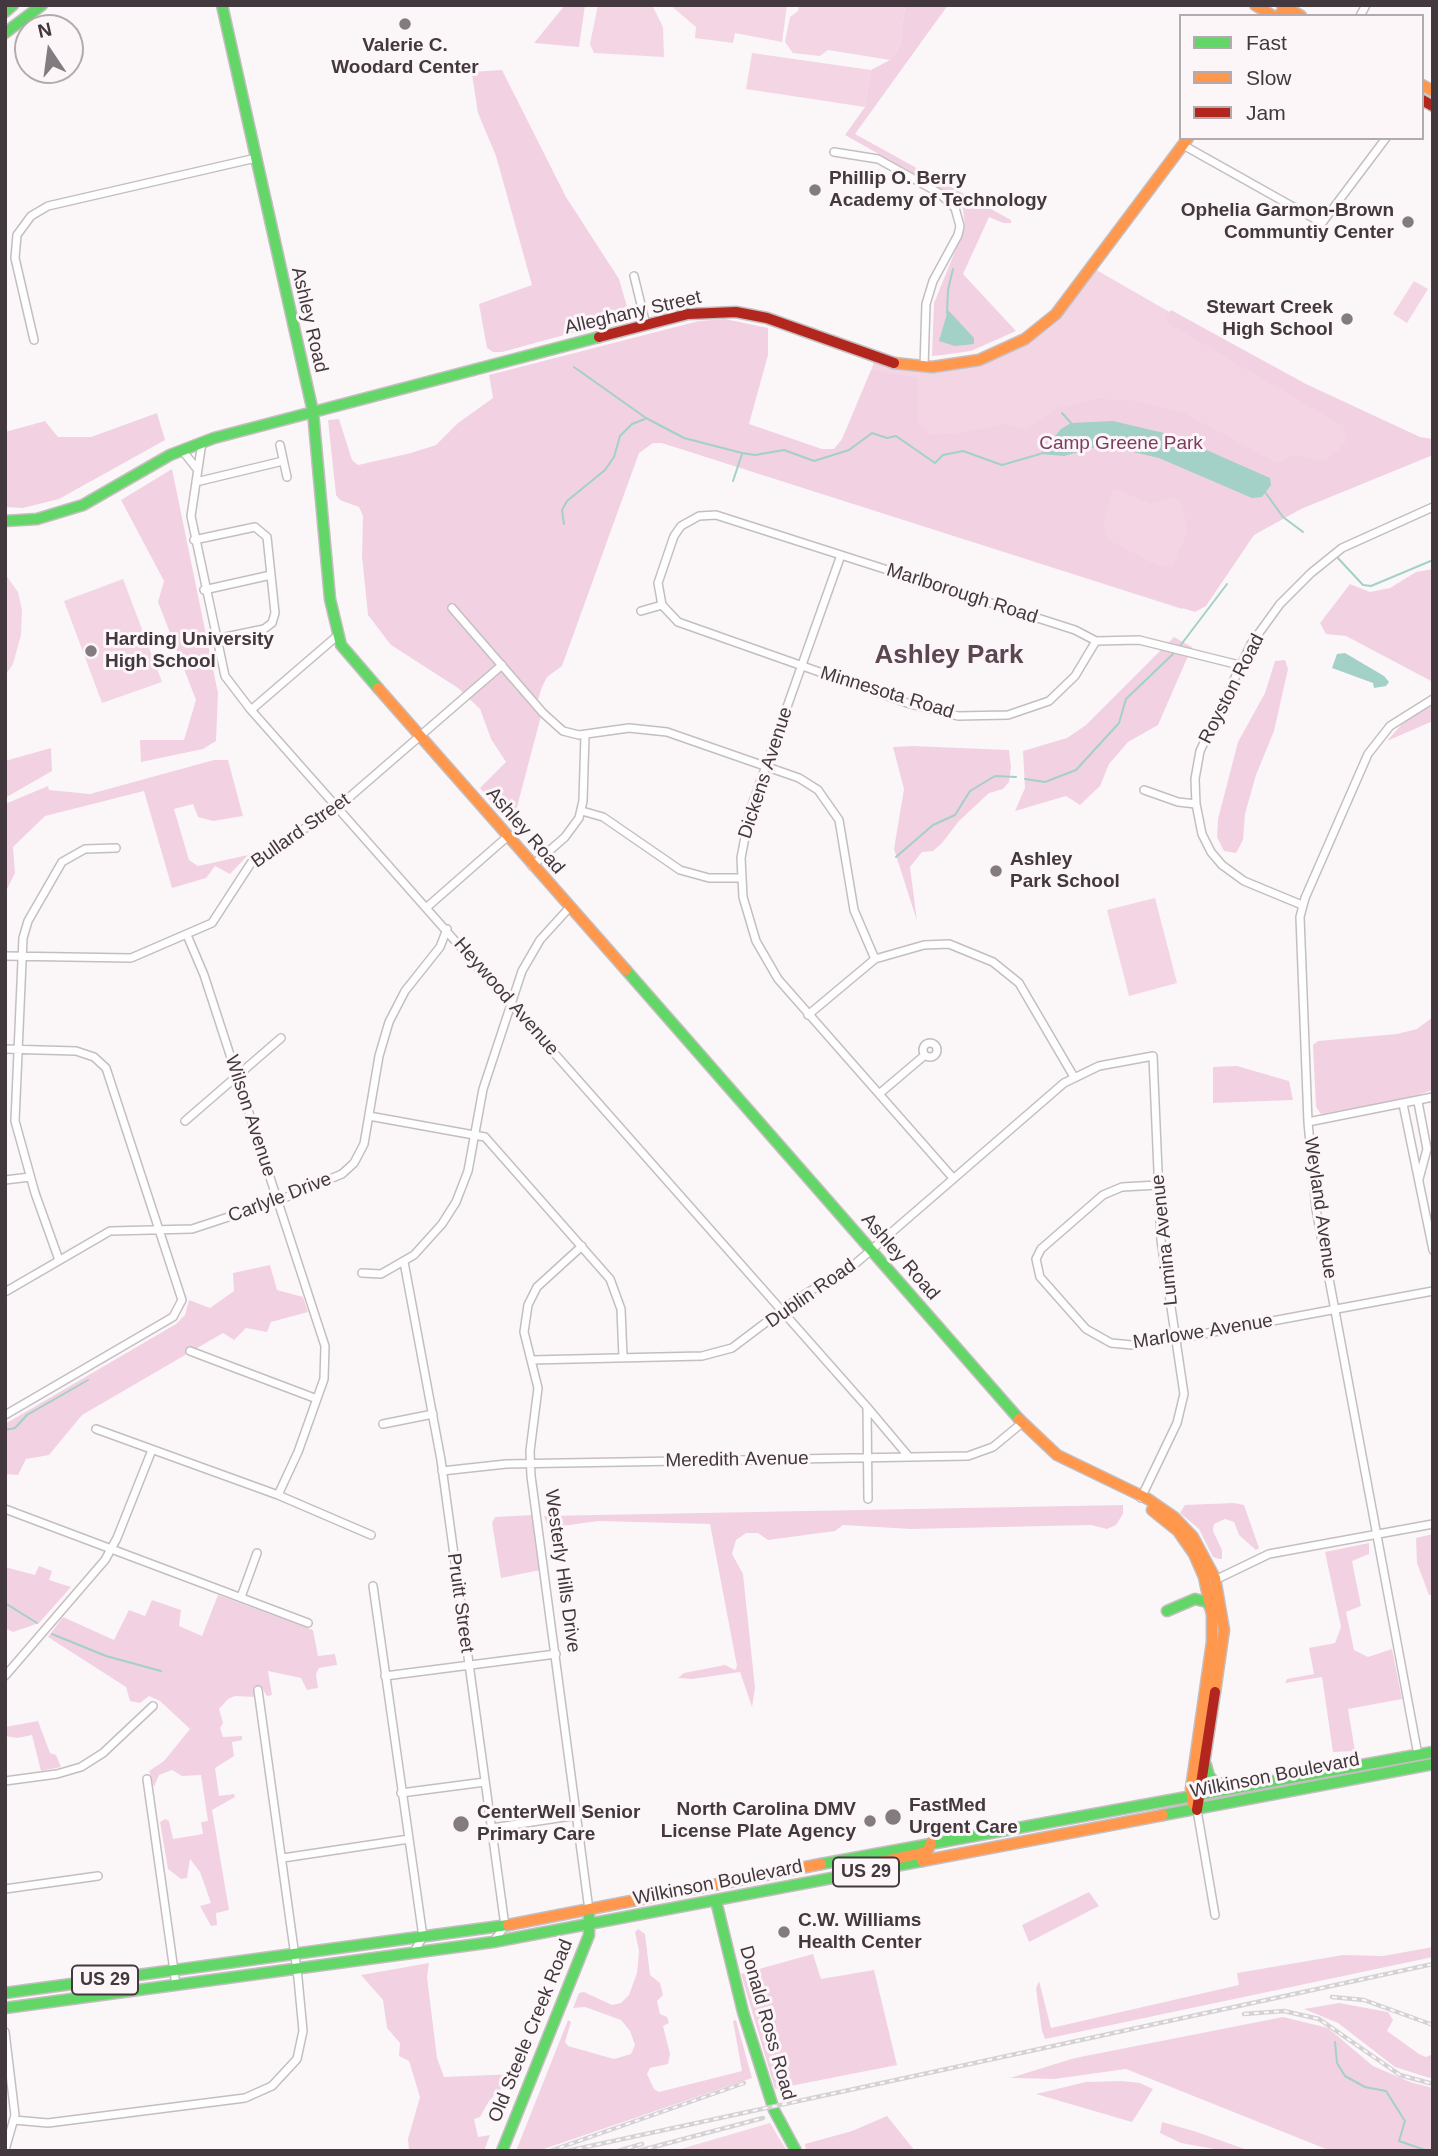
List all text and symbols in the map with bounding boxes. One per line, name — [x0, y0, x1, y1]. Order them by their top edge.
north arrow — [14, 14, 84, 84]
legend — [1179, 14, 1424, 140]
marker: Valerie C. Woodard Center — [397, 16, 413, 32]
text: N — [36, 18, 54, 42]
text: Fast — [1246, 31, 1287, 54]
place label: Valerie C. Woodard Center — [331, 35, 479, 79]
text: Slow — [1246, 66, 1292, 89]
text: Jam — [1246, 101, 1286, 124]
place label: Phillip O. Berry Academy of Technology — [829, 168, 1047, 212]
marker: Phillip O. Berry Academy of Technology — [807, 182, 823, 198]
place label: Ophelia Garmon-Brown Communtiy Center — [1181, 200, 1394, 244]
marker: Ophelia Garmon-Brown Communtiy Center — [1400, 214, 1416, 230]
street label: Ashley Road — [286, 265, 332, 375]
street label: Alleghany Street — [563, 286, 703, 340]
place label: Stewart Creek High School — [1206, 297, 1333, 341]
marker: Stewart Creek High School — [1339, 311, 1355, 327]
park label: Camp Greene Park — [1039, 433, 1203, 455]
street label: Marlborough Road — [884, 559, 1040, 629]
place label: Harding University High School — [105, 629, 274, 673]
street label: Royston Road — [1195, 630, 1269, 748]
district label: Ashley Park — [875, 640, 1023, 672]
marker: Harding University High School — [83, 643, 99, 659]
street label: Minnesota Road — [818, 662, 956, 724]
street label: Dickens Avenue — [734, 704, 798, 842]
street label: Ashley Road — [481, 783, 569, 879]
street label: Bullard Street — [247, 789, 355, 873]
place label: Ashley Park School — [1010, 849, 1120, 893]
marker: Ashley Park School — [988, 863, 1004, 879]
street label: Heywood Avenue — [449, 933, 563, 1061]
street label: Wilson Avenue — [220, 1052, 280, 1180]
street label: Weyland Avenue — [1299, 1136, 1341, 1280]
street label: Carlyle Drive — [225, 1168, 335, 1228]
street label: Lumina Avenue — [1147, 1173, 1183, 1307]
street label: Ashley Road — [856, 1209, 944, 1305]
street label: Dublin Road — [762, 1255, 860, 1333]
street label: Marlowe Avenue — [1131, 1310, 1275, 1354]
street label: Meredith Avenue — [665, 1447, 809, 1473]
street label: Westerly Hills Drive — [539, 1488, 585, 1654]
street label: Pruitt Street — [442, 1552, 478, 1654]
street label: Wilkinson Boulevard — [1188, 1748, 1362, 1804]
place label: FastMed Urgent Care — [909, 1795, 1018, 1839]
place label: North Carolina DMV License Plate Agency — [661, 1799, 856, 1843]
place label: CenterWell Senior Primary Care — [477, 1802, 640, 1846]
marker: FastMed Urgent Care — [883, 1807, 903, 1827]
marker: North Carolina DMV License Plate Agency — [862, 1813, 878, 1829]
marker: CenterWell Senior Primary Care — [451, 1814, 471, 1834]
street label: Wilkinson Boulevard — [631, 1855, 805, 1911]
road number: US 29 — [833, 1858, 899, 1886]
place label: C.W. Williams Health Center — [798, 1910, 922, 1954]
marker: C.W. Williams Health Center — [776, 1924, 792, 1940]
street label: Old Steele Creek Road — [484, 1936, 578, 2126]
street label: Donald Ross Road — [734, 1943, 800, 2103]
road number: US 29 — [72, 1966, 138, 1994]

